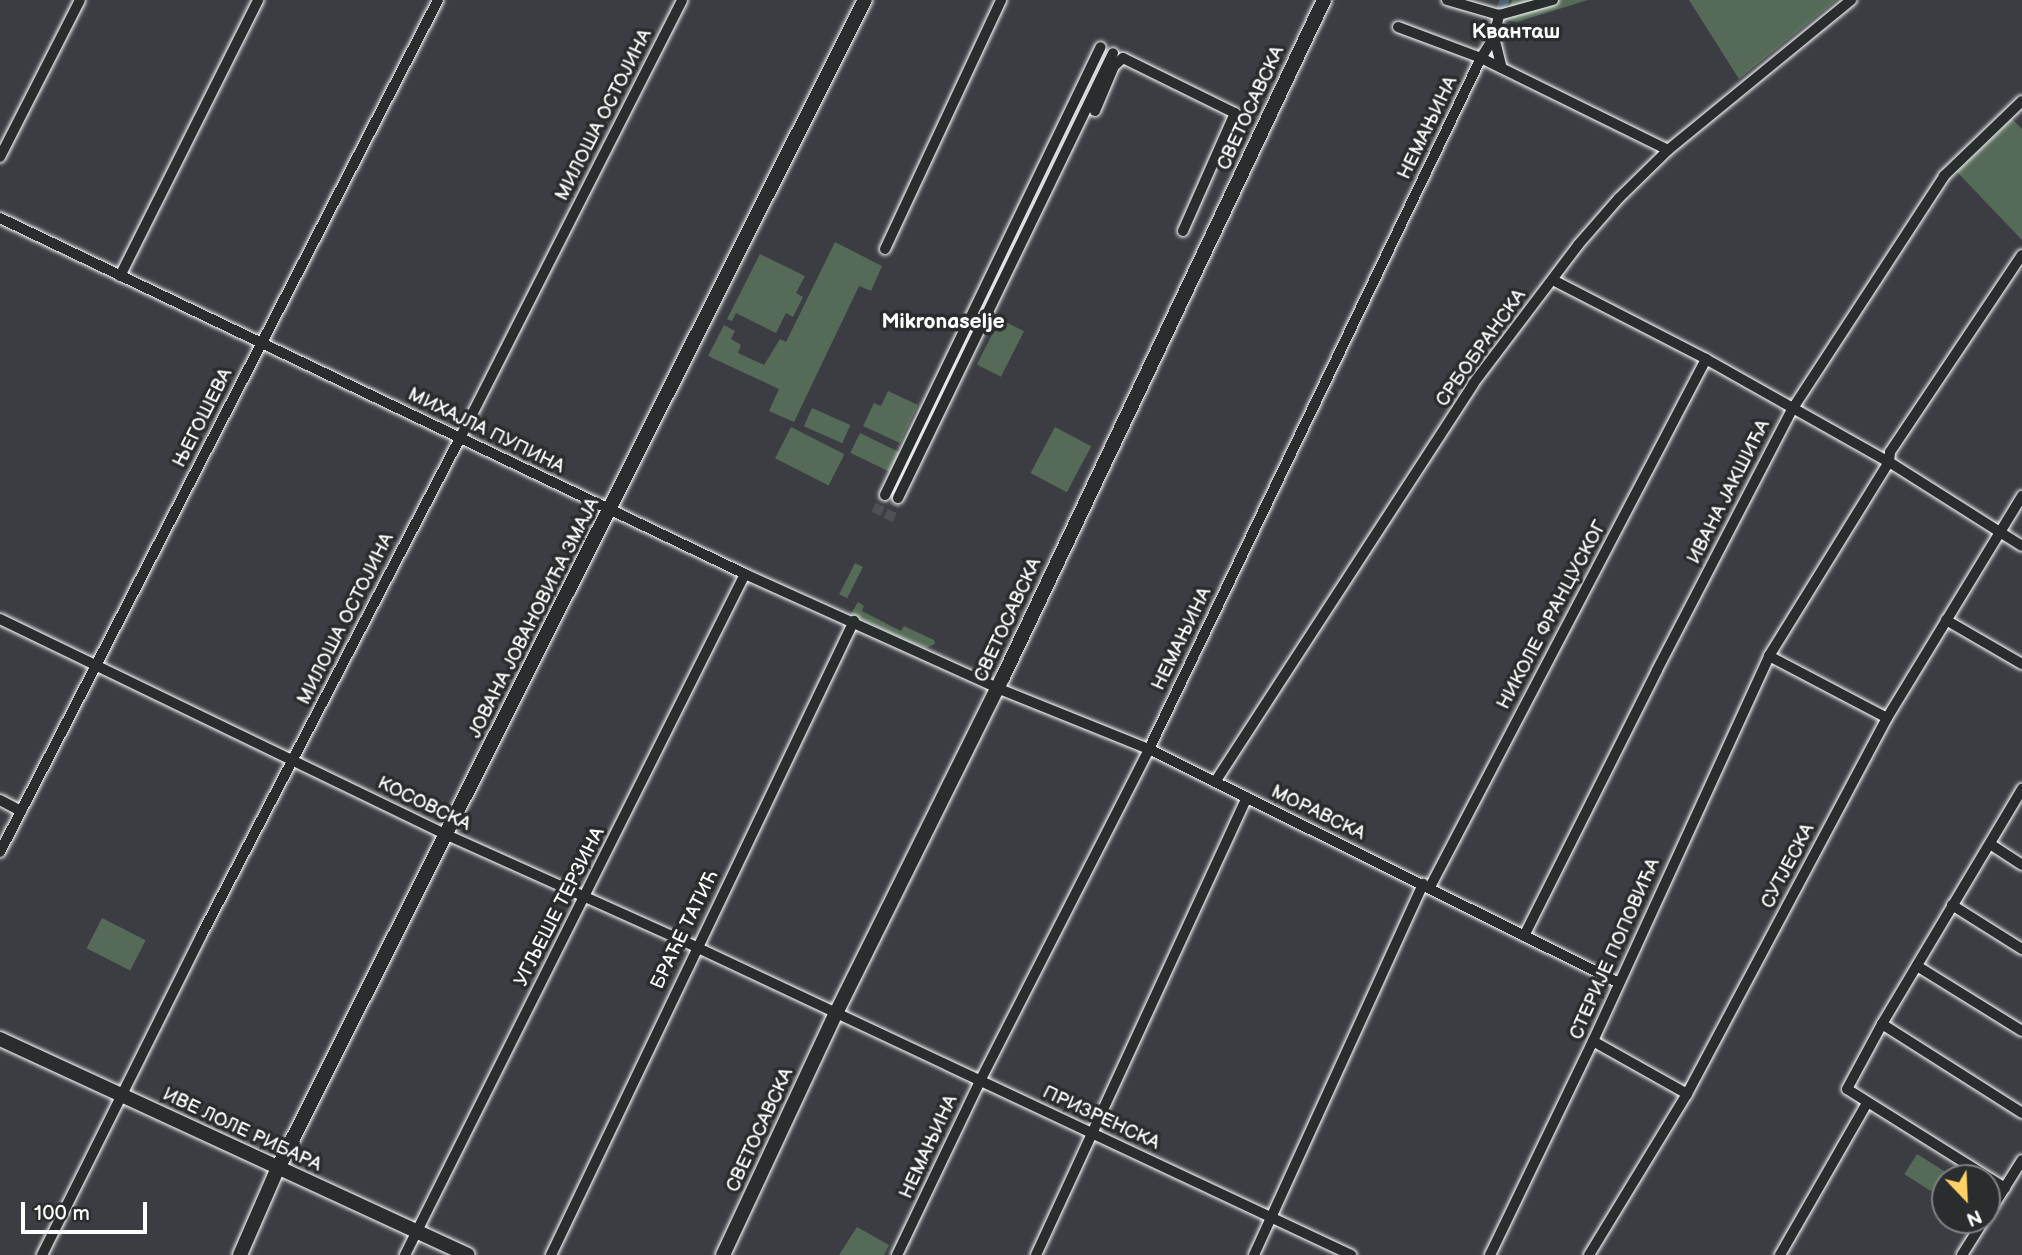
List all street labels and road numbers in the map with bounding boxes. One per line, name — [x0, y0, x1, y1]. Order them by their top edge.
street label: МИЛОША ОСТОЈИНА — [551, 25, 657, 205]
street label: СВЕТОСАВСКА — [1212, 42, 1290, 174]
street label: НЕМАЊИНА — [1393, 73, 1463, 183]
street label: СРБОБРАНСКА — [1431, 285, 1531, 411]
street label: ЊЕГОШЕВА — [168, 365, 238, 471]
street label: МИХАЈЛА ПУПИНА — [404, 383, 568, 479]
street label: ИВАНА ЈАКШИЋА — [1683, 416, 1775, 568]
street label: ЈОВАНА ЈОВАНОВИЋА ЗМАЈА — [463, 494, 605, 742]
street label: НИКОЛЕ ФРАНЦУСКОГ — [1492, 517, 1612, 713]
street label: МИЛОША ОСТОЈИНА — [293, 529, 399, 709]
street label: СВЕТОСАВСКА — [969, 554, 1047, 686]
street label: НЕМАЊИНА — [1147, 584, 1217, 694]
street label: КОСОВСКА — [374, 772, 474, 836]
street label: МОРАВСКА — [1267, 780, 1369, 846]
street label: СУТЈЕСКА — [1756, 820, 1820, 912]
street label: УГЉЕШЕ ТЕРЗИНА — [510, 824, 610, 990]
street label: СТЕРИЈЕ ПОПОВИЋА — [1565, 855, 1665, 1043]
street label: БРАЋЕ ТАТИЋ — [646, 867, 724, 993]
street label: СВЕТОСАВСКА — [721, 1064, 799, 1196]
street label: ПРИЗРЕНСКА — [1039, 1081, 1163, 1155]
street label: ИВЕ ЛОЛЕ РИБАРА — [159, 1083, 325, 1177]
street label: НЕМАЊИНА — [895, 1092, 963, 1202]

